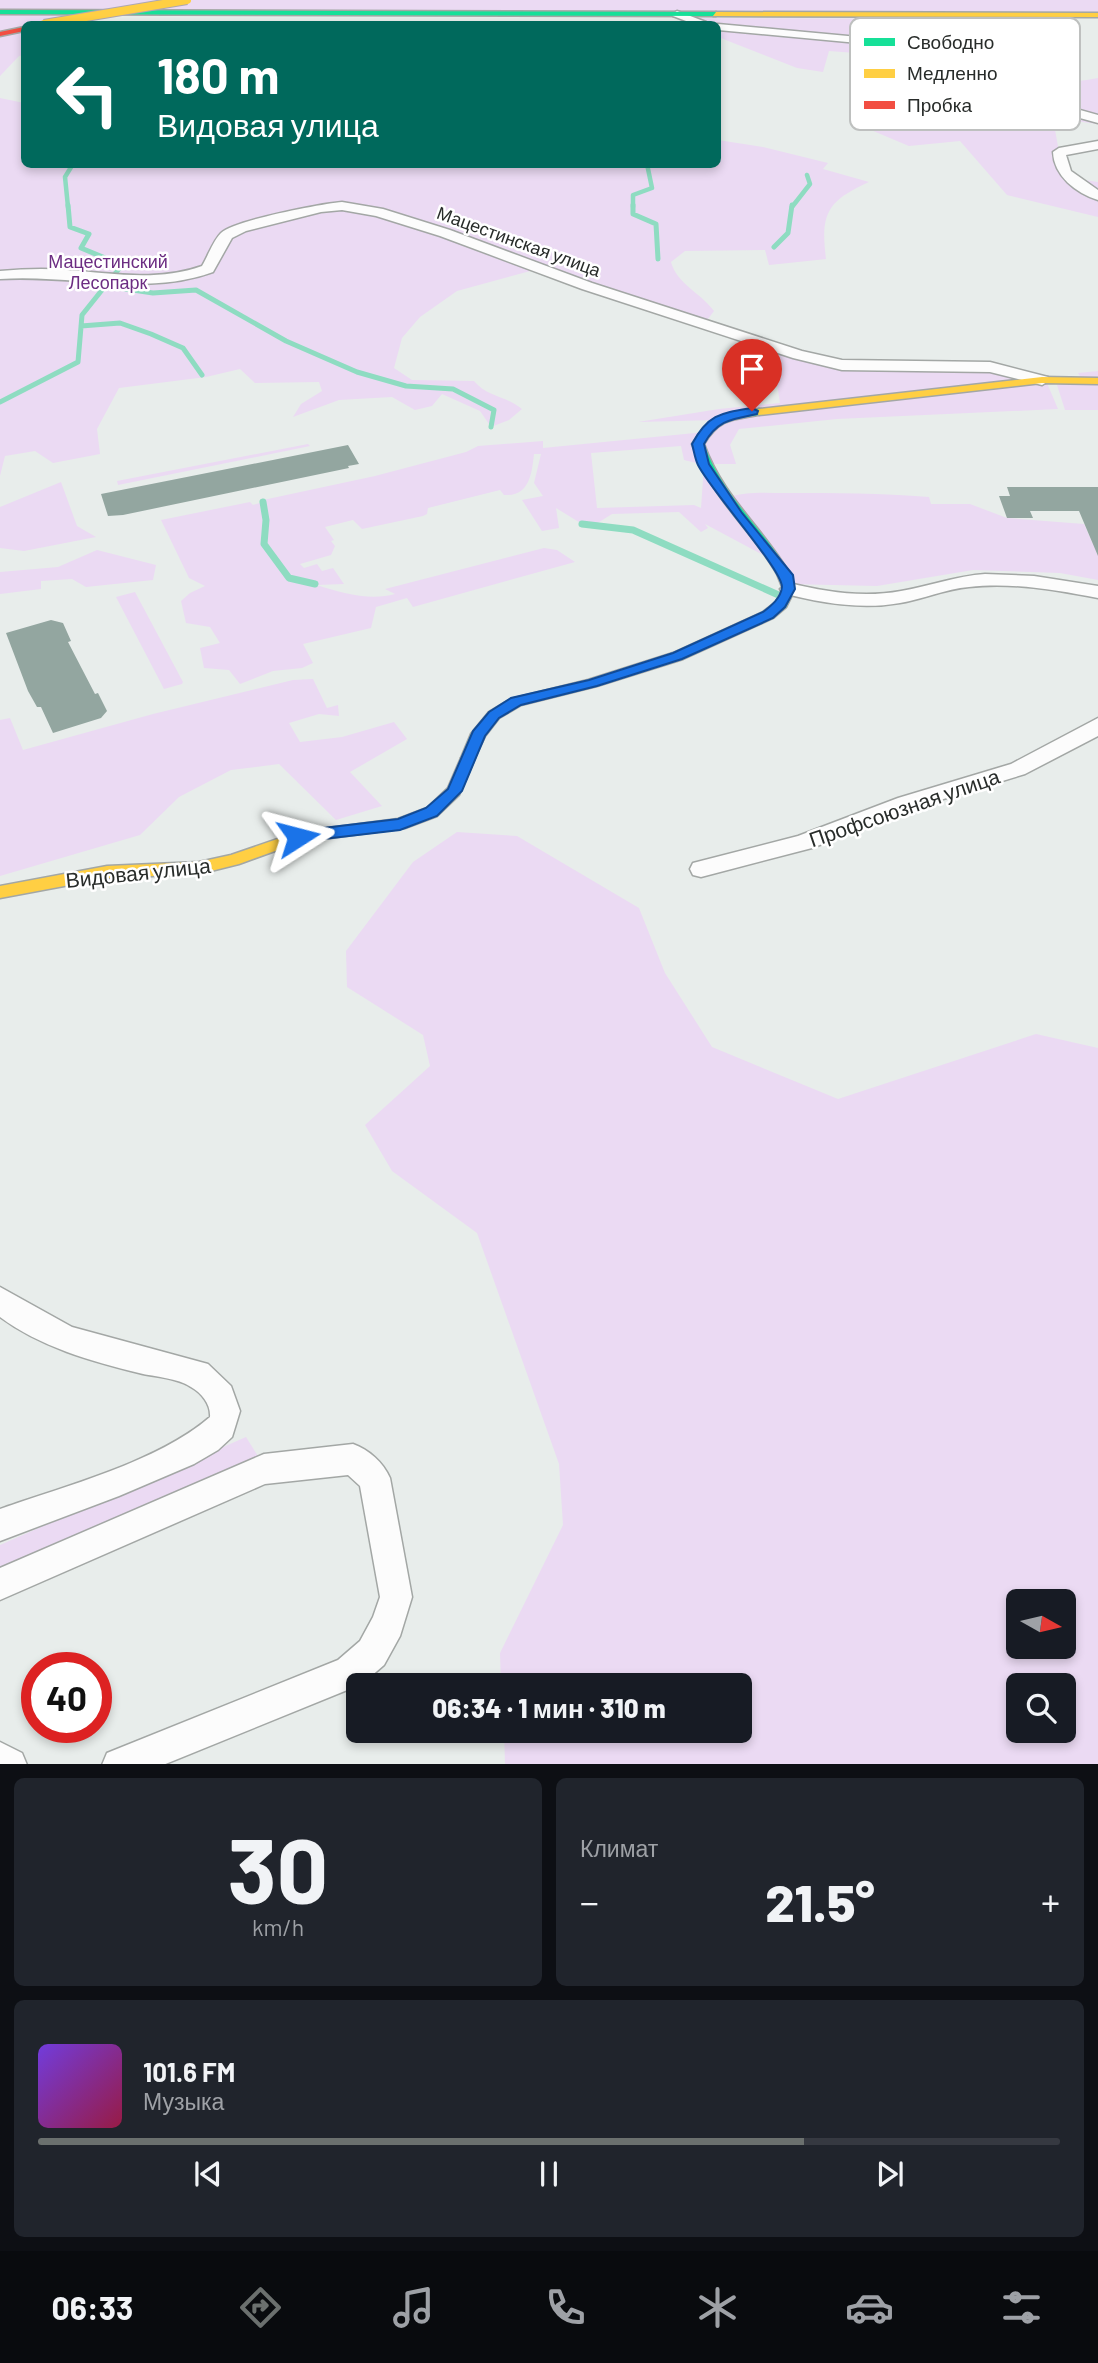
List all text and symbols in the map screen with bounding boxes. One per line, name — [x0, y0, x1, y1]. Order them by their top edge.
legend — [850, 18, 1080, 130]
text: Свободно — [907, 30, 994, 53]
text: 180 m — [157, 45, 280, 104]
icon: left — [42, 49, 133, 140]
text: Медленно — [907, 61, 997, 84]
text: Пробка — [907, 93, 972, 116]
text: Видовая улица — [157, 105, 379, 143]
street label: Мацестинская улица — [434, 201, 605, 281]
park label: Мацестинский Лесопарк — [48, 250, 168, 293]
pin — [722, 339, 782, 411]
icon: arrive — [733, 350, 771, 388]
street label: Профсоюзная улица — [805, 763, 1003, 851]
position arrow — [261, 800, 335, 874]
street label: Видовая улица — [64, 852, 212, 892]
north arrow — [1006, 1589, 1076, 1659]
map controls — [1006, 1589, 1076, 1743]
speed limit sign: 40 — [21, 1652, 112, 1743]
button: search — [1006, 1673, 1076, 1743]
text: 06:34 · 1 мин · 310 m — [432, 1692, 666, 1723]
text: 30 — [227, 1813, 329, 1922]
text: Климат — [580, 1834, 658, 1862]
text: 21.5° — [765, 1870, 875, 1932]
text: − — [580, 1878, 599, 1924]
text: + — [1041, 1878, 1060, 1924]
text: km/h — [252, 1913, 304, 1941]
text: 101.6 FM — [143, 2056, 235, 2087]
text: Музыка — [143, 2087, 224, 2115]
icon: previous — [189, 2155, 227, 2193]
icon: pause — [530, 2155, 568, 2193]
icon: next — [871, 2155, 909, 2193]
icon: directions — [236, 2283, 285, 2332]
icon: music — [389, 2283, 438, 2332]
icon: phone — [541, 2283, 590, 2332]
icon: climate — [693, 2283, 742, 2332]
icon: car — [845, 2283, 894, 2332]
icon: filters — [997, 2283, 1046, 2332]
text: 06:33 — [52, 2288, 133, 2326]

